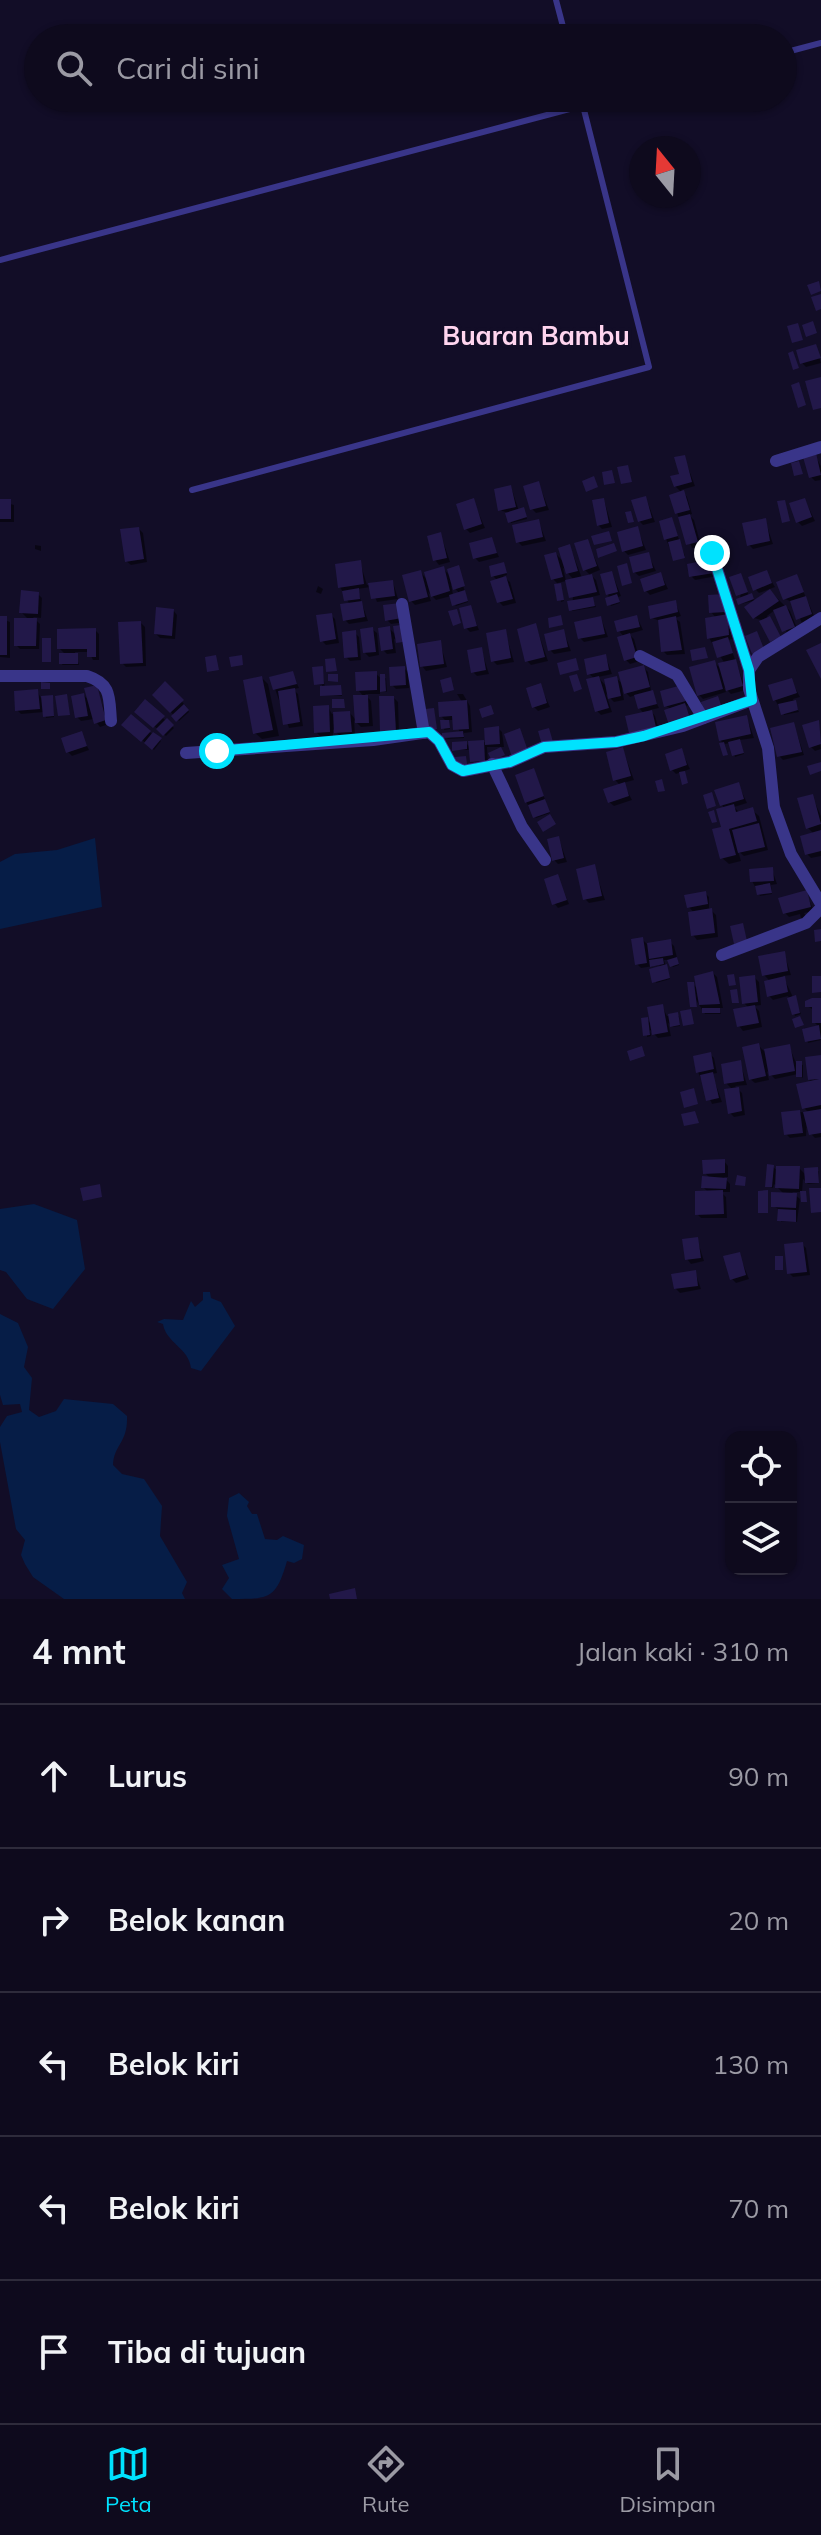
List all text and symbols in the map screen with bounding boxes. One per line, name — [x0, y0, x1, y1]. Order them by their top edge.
search box — [24, 24, 797, 112]
icon: search — [52, 46, 96, 90]
text: Cari di sini — [116, 49, 260, 87]
north arrow — [629, 136, 701, 208]
district label: Buaran Bambu — [442, 319, 630, 352]
route end — [694, 535, 730, 571]
route start — [199, 733, 235, 769]
map controls — [725, 1431, 797, 1575]
button: locate — [725, 1431, 797, 1503]
button: layers — [725, 1503, 797, 1575]
text: 4 mnt — [32, 1630, 126, 1673]
text: Jalan kaki · 310 m — [577, 1635, 789, 1668]
icon: ahead — [32, 1754, 76, 1798]
text: Lurus — [108, 1757, 187, 1795]
text: 90 m — [728, 1760, 789, 1793]
icon: right — [32, 1898, 76, 1942]
text: Belok kanan — [108, 1901, 285, 1939]
text: 20 m — [728, 1904, 789, 1937]
icon: left — [32, 2042, 76, 2086]
text: Belok kiri — [108, 2045, 240, 2083]
text: 130 m — [713, 2048, 789, 2081]
icon: left — [32, 2186, 76, 2230]
text: Belok kiri — [108, 2189, 240, 2227]
text: 70 m — [728, 2192, 789, 2225]
icon: arrive — [32, 2330, 76, 2374]
text: Tiba di tujuan — [108, 2333, 306, 2371]
tab: Peta — [105, 2442, 152, 2518]
tab: Rute — [362, 2442, 409, 2518]
tab: Disimpan — [620, 2442, 716, 2518]

